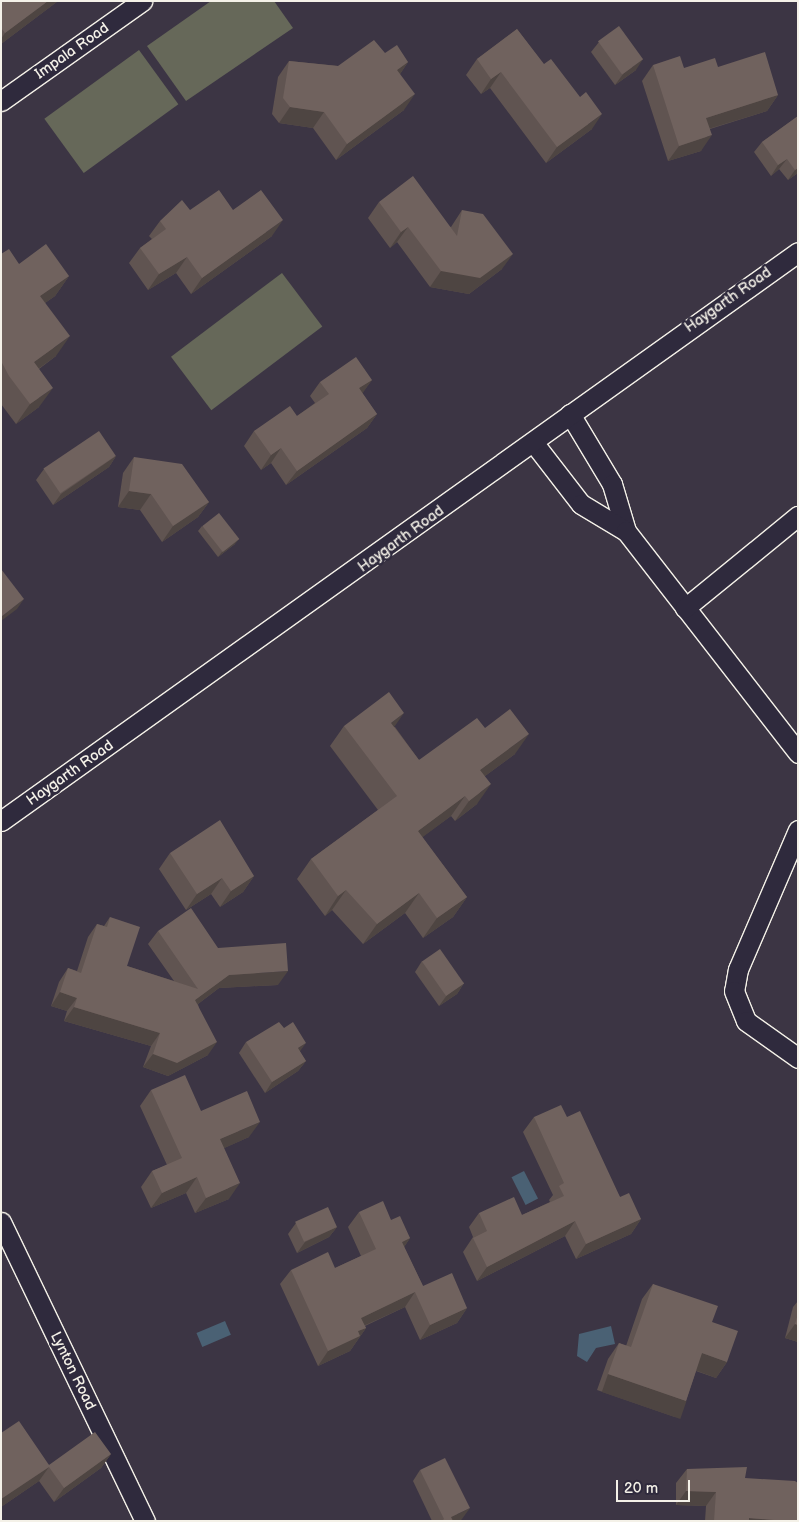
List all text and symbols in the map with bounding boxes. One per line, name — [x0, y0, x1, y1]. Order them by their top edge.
street label: Impala Road — [31, 19, 113, 83]
street label: Haygarth Road — [681, 263, 775, 337]
street label: Haygarth Road — [355, 502, 447, 576]
street label: Haygarth Road — [23, 736, 117, 810]
street label: Lynton Road — [46, 1329, 100, 1413]
scale bar — [619, 1470, 693, 1502]
text: 20 m — [624, 1479, 658, 1498]

